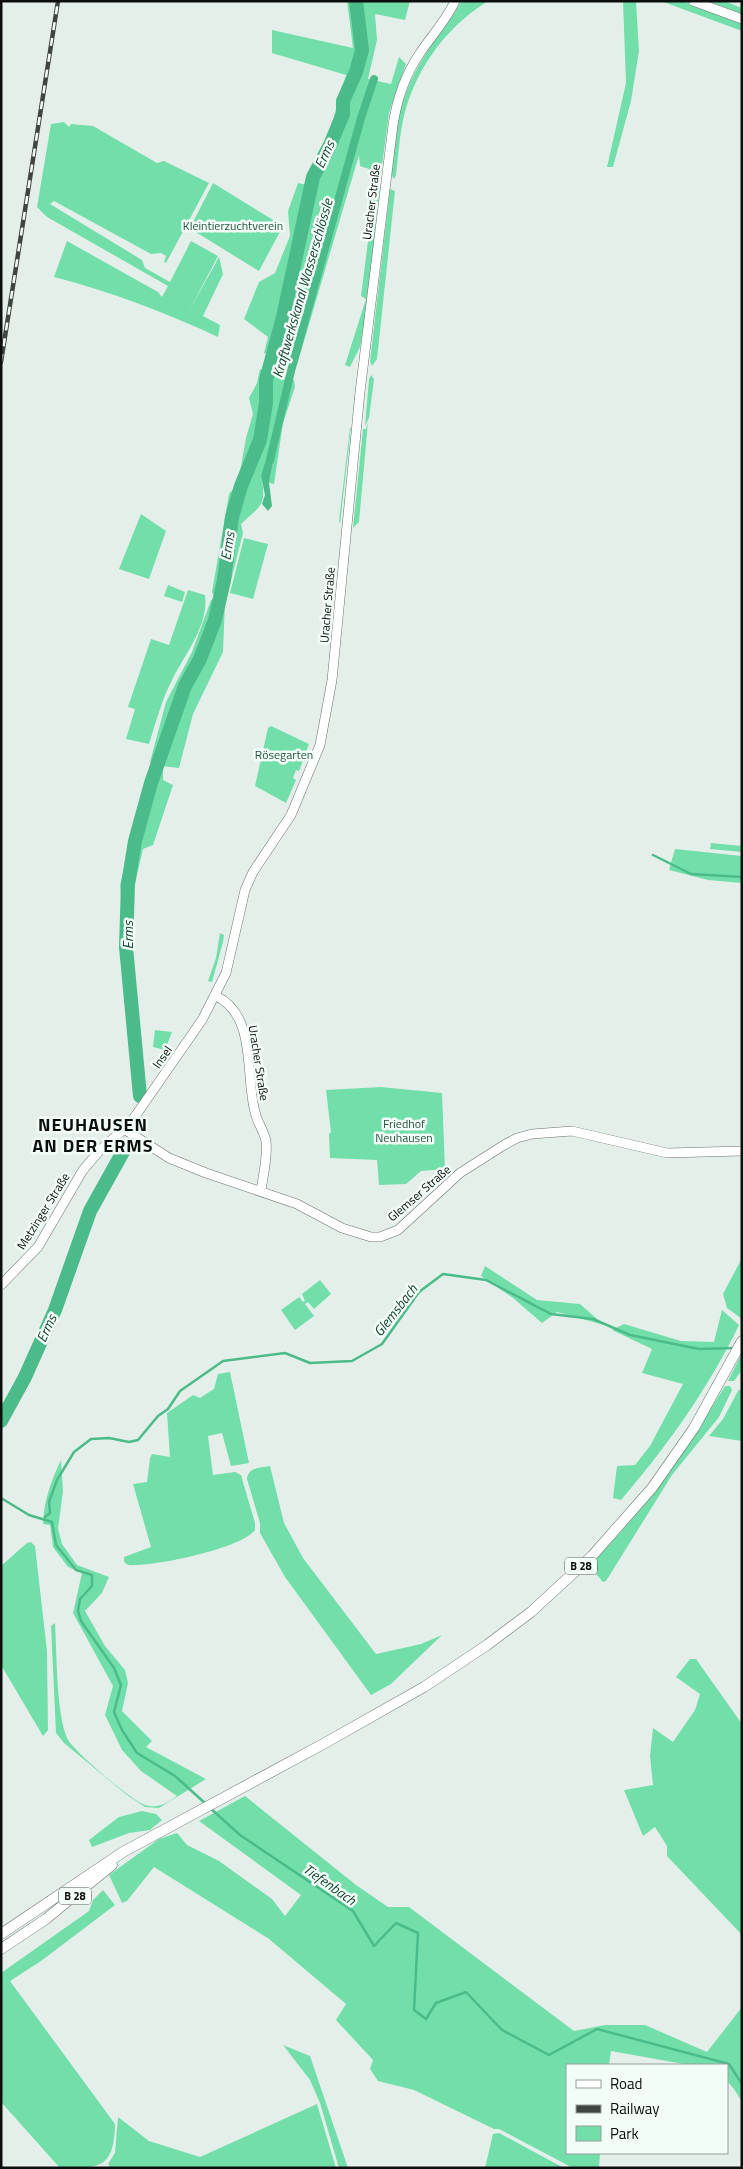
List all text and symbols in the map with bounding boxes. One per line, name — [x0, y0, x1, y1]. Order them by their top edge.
water label: Erms — [308, 136, 340, 171]
street label: Uracher Straße — [357, 163, 385, 241]
water label: Kraftwerkskanal Wasserschlössle — [266, 195, 338, 380]
park label: Kleintierzuchtverein — [183, 216, 283, 235]
water label: Erms — [214, 529, 240, 562]
street label: Uracher Straße — [314, 566, 340, 644]
park label: Rösegarten — [255, 745, 313, 764]
water label: Erms — [117, 920, 138, 949]
street label: Uracher Straße — [244, 1024, 274, 1102]
street label: Insel — [147, 1042, 177, 1072]
district label: NEUHAUSEN AN DER ERMS — [32, 1111, 154, 1159]
park label: Friedhof Neuhausen — [375, 1114, 433, 1147]
street label: Glemser Straße — [383, 1160, 455, 1226]
street label: Metzinger Straße — [12, 1169, 74, 1253]
water label: Glemsbach — [368, 1279, 423, 1340]
water label: Erms — [30, 1310, 62, 1345]
road number: B 28 — [565, 1558, 597, 1574]
water label: Tiefenbach — [299, 1858, 362, 1910]
road number: B 28 — [59, 1888, 91, 1904]
legend — [566, 2064, 728, 2154]
text: Road — [610, 2072, 642, 2095]
text: Railway — [610, 2097, 660, 2120]
text: Park — [610, 2122, 639, 2145]

